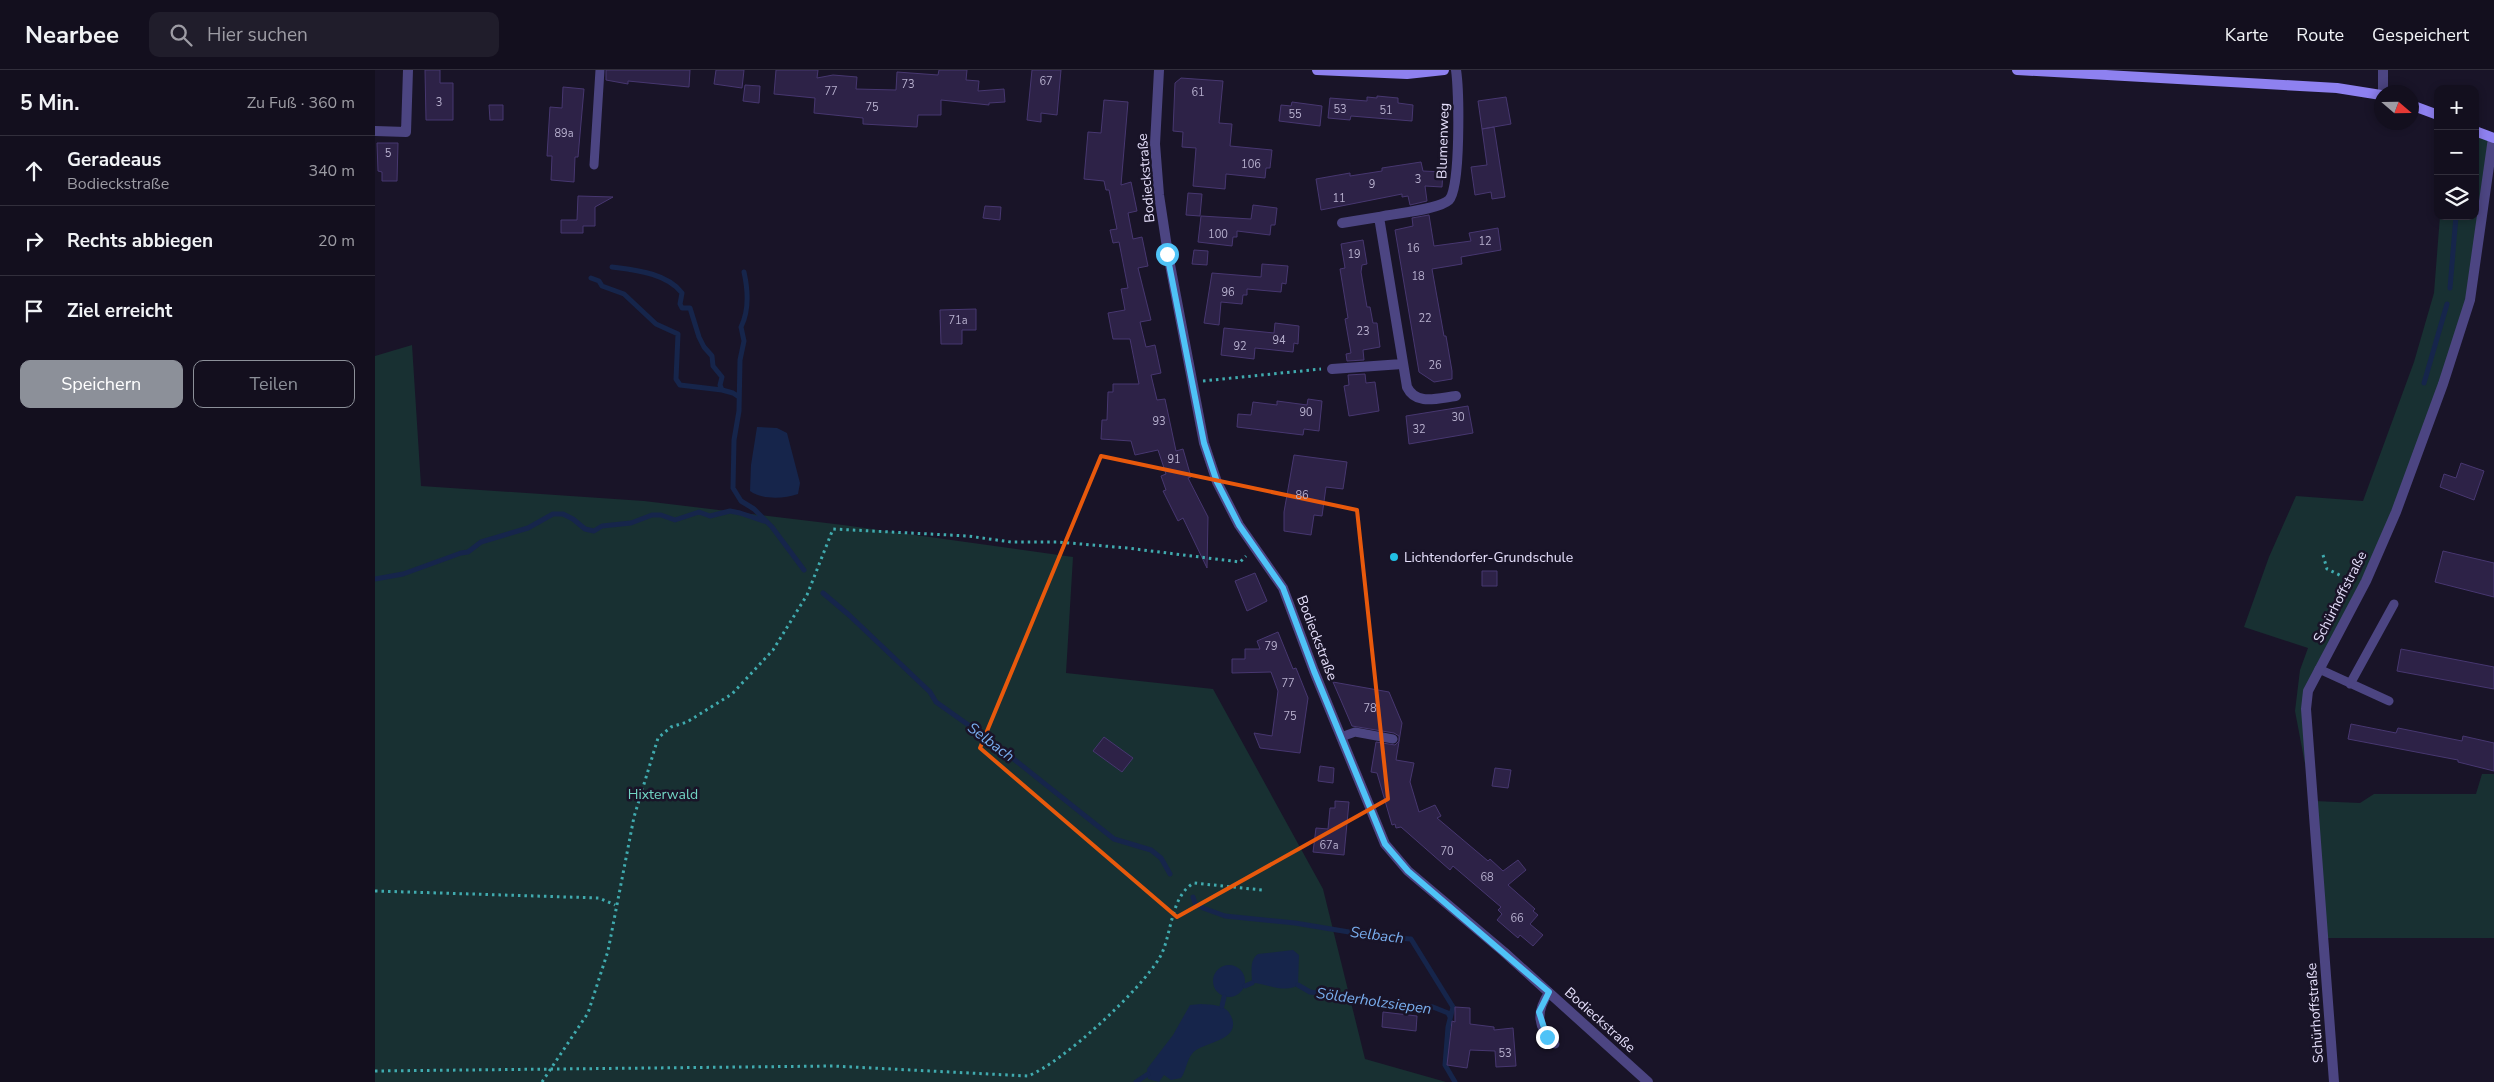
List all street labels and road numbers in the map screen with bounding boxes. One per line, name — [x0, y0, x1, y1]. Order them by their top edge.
street label: Blumenweg — [1432, 103, 1454, 179]
street label: Bodieckstraße — [1133, 133, 1159, 223]
street label: Schürhoffstraße — [2309, 548, 2371, 646]
street label: Bodieckstraße — [1292, 593, 1342, 683]
street label: Schürhoffstraße — [2302, 962, 2328, 1064]
street label: Bodieckstraße — [1560, 983, 1640, 1057]

